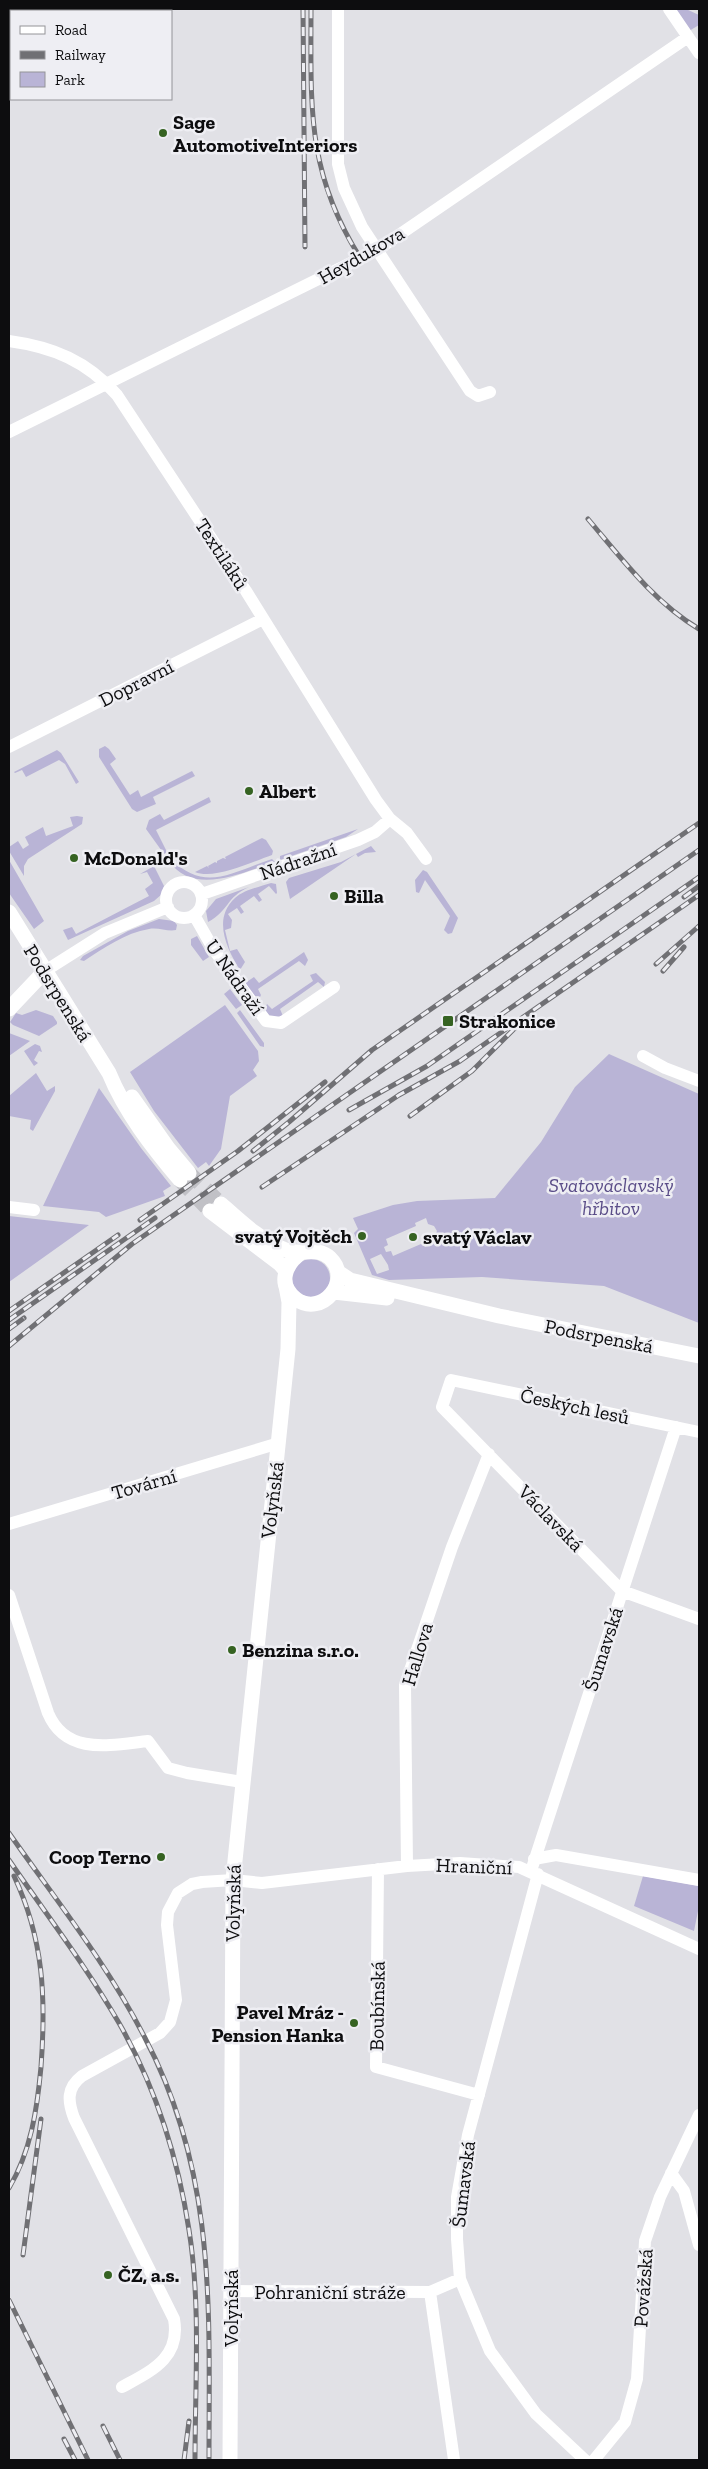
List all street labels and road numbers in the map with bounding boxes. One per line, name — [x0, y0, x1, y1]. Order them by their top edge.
street label: Heydukova — [314, 221, 409, 289]
street label: Textiláků — [190, 514, 254, 594]
street label: Dopravní — [95, 654, 178, 712]
street label: Nádražní — [257, 837, 340, 885]
street label: U Nádraží — [200, 935, 270, 1020]
street label: Podsrpenská — [19, 940, 98, 1046]
street label: Podsrpenská — [543, 1314, 656, 1358]
street label: Českých lesů — [518, 1383, 632, 1429]
street label: Volyňská — [255, 1460, 289, 1541]
street label: Tovární — [109, 1463, 180, 1505]
street label: Václavská — [513, 1479, 589, 1557]
street label: Šumavská — [578, 1604, 628, 1694]
street label: Hallova — [396, 1619, 438, 1689]
street label: Hraniční — [435, 1853, 513, 1879]
street label: Volyňská — [220, 1864, 246, 1943]
street label: Boubínská — [364, 1960, 390, 2051]
street label: Šumavská — [446, 2139, 480, 2229]
street label: Povážská — [628, 2247, 658, 2328]
street label: Volyňská — [219, 2269, 243, 2348]
street label: Pohraniční stráže — [254, 2280, 406, 2304]

